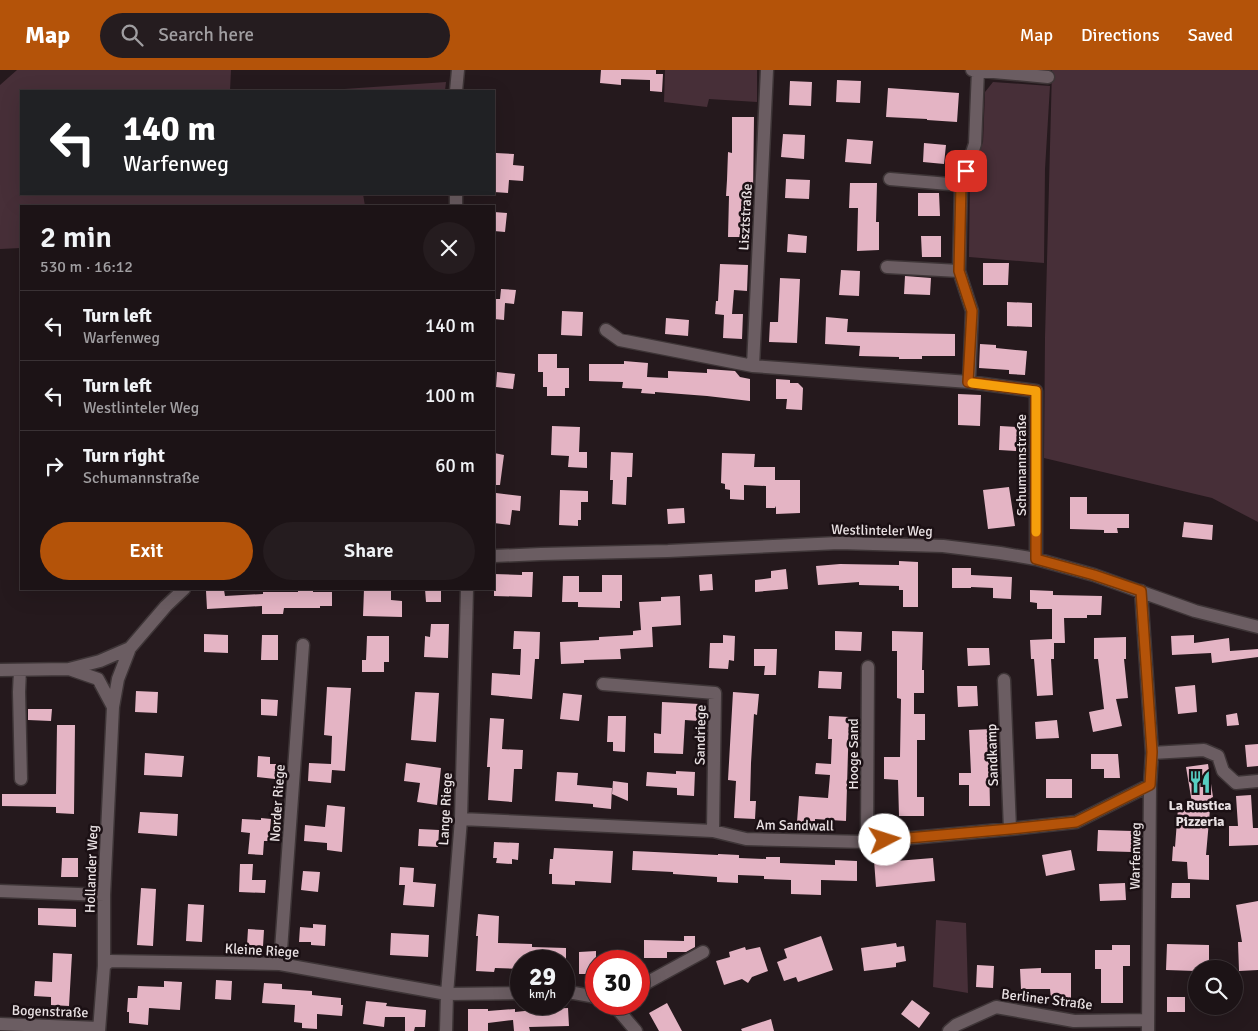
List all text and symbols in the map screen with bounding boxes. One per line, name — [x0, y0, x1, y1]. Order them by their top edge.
search box — [100, 13, 450, 58]
text: Map — [25, 20, 70, 50]
icon: search — [118, 21, 146, 49]
text: Search here — [158, 23, 254, 47]
text: Map — [1020, 24, 1053, 46]
text: Directions — [1081, 24, 1160, 46]
text: Saved — [1188, 24, 1233, 46]
text: 140 m — [123, 107, 216, 150]
icon: left — [40, 110, 105, 175]
text: Warfenweg — [123, 150, 229, 177]
pin — [945, 150, 987, 192]
icon: arrive — [952, 157, 980, 185]
street label: Lisztstraße — [735, 183, 756, 251]
text: 2 min — [40, 219, 112, 256]
button: close — [423, 222, 475, 274]
text: 530 m · 16:12 — [40, 257, 133, 277]
text: Turn left — [83, 304, 152, 328]
icon: left — [40, 312, 68, 340]
text: 140 m — [425, 314, 475, 338]
text: Warfenweg — [83, 328, 160, 348]
text: Turn left — [83, 374, 152, 398]
icon: left — [40, 382, 68, 410]
text: 100 m — [425, 384, 475, 408]
text: Westlinteler Weg — [83, 398, 199, 418]
street label: Schumannstraße — [1013, 414, 1030, 516]
text: Turn right — [83, 444, 165, 468]
icon: right — [40, 452, 68, 480]
text: 60 m — [435, 454, 475, 478]
text: Schumannstraße — [83, 468, 200, 488]
street label: Westlinteler Weg — [831, 521, 933, 540]
button: Exit — [40, 522, 253, 580]
button: Share — [263, 522, 475, 580]
street label: Sandriege — [691, 705, 710, 765]
street label: Hooge Sand — [845, 718, 862, 790]
street label: Sandkamp — [983, 723, 1002, 787]
street label: Norder Riege — [266, 763, 289, 843]
restaurant icon: La Rustica Pizzeria — [1187, 769, 1213, 795]
street label: Lange Riege — [435, 772, 456, 846]
place label: La Rustica Pizzeria — [1168, 797, 1232, 830]
position arrow — [858, 813, 910, 865]
street label: Am Sandwall — [756, 816, 834, 835]
street label: Warfenweg — [1126, 822, 1145, 890]
street label: Hollander Weg — [81, 825, 102, 913]
street label: Kleine Riege — [224, 940, 300, 961]
speed limit sign: 30 — [585, 950, 650, 1015]
map controls — [1188, 960, 1243, 1015]
button: search — [1188, 960, 1243, 1015]
text: 29 — [529, 961, 556, 992]
street label: Berliner Straße — [1000, 985, 1094, 1014]
text: km/h — [529, 987, 556, 1002]
street label: Bogenstraße — [11, 1002, 89, 1021]

